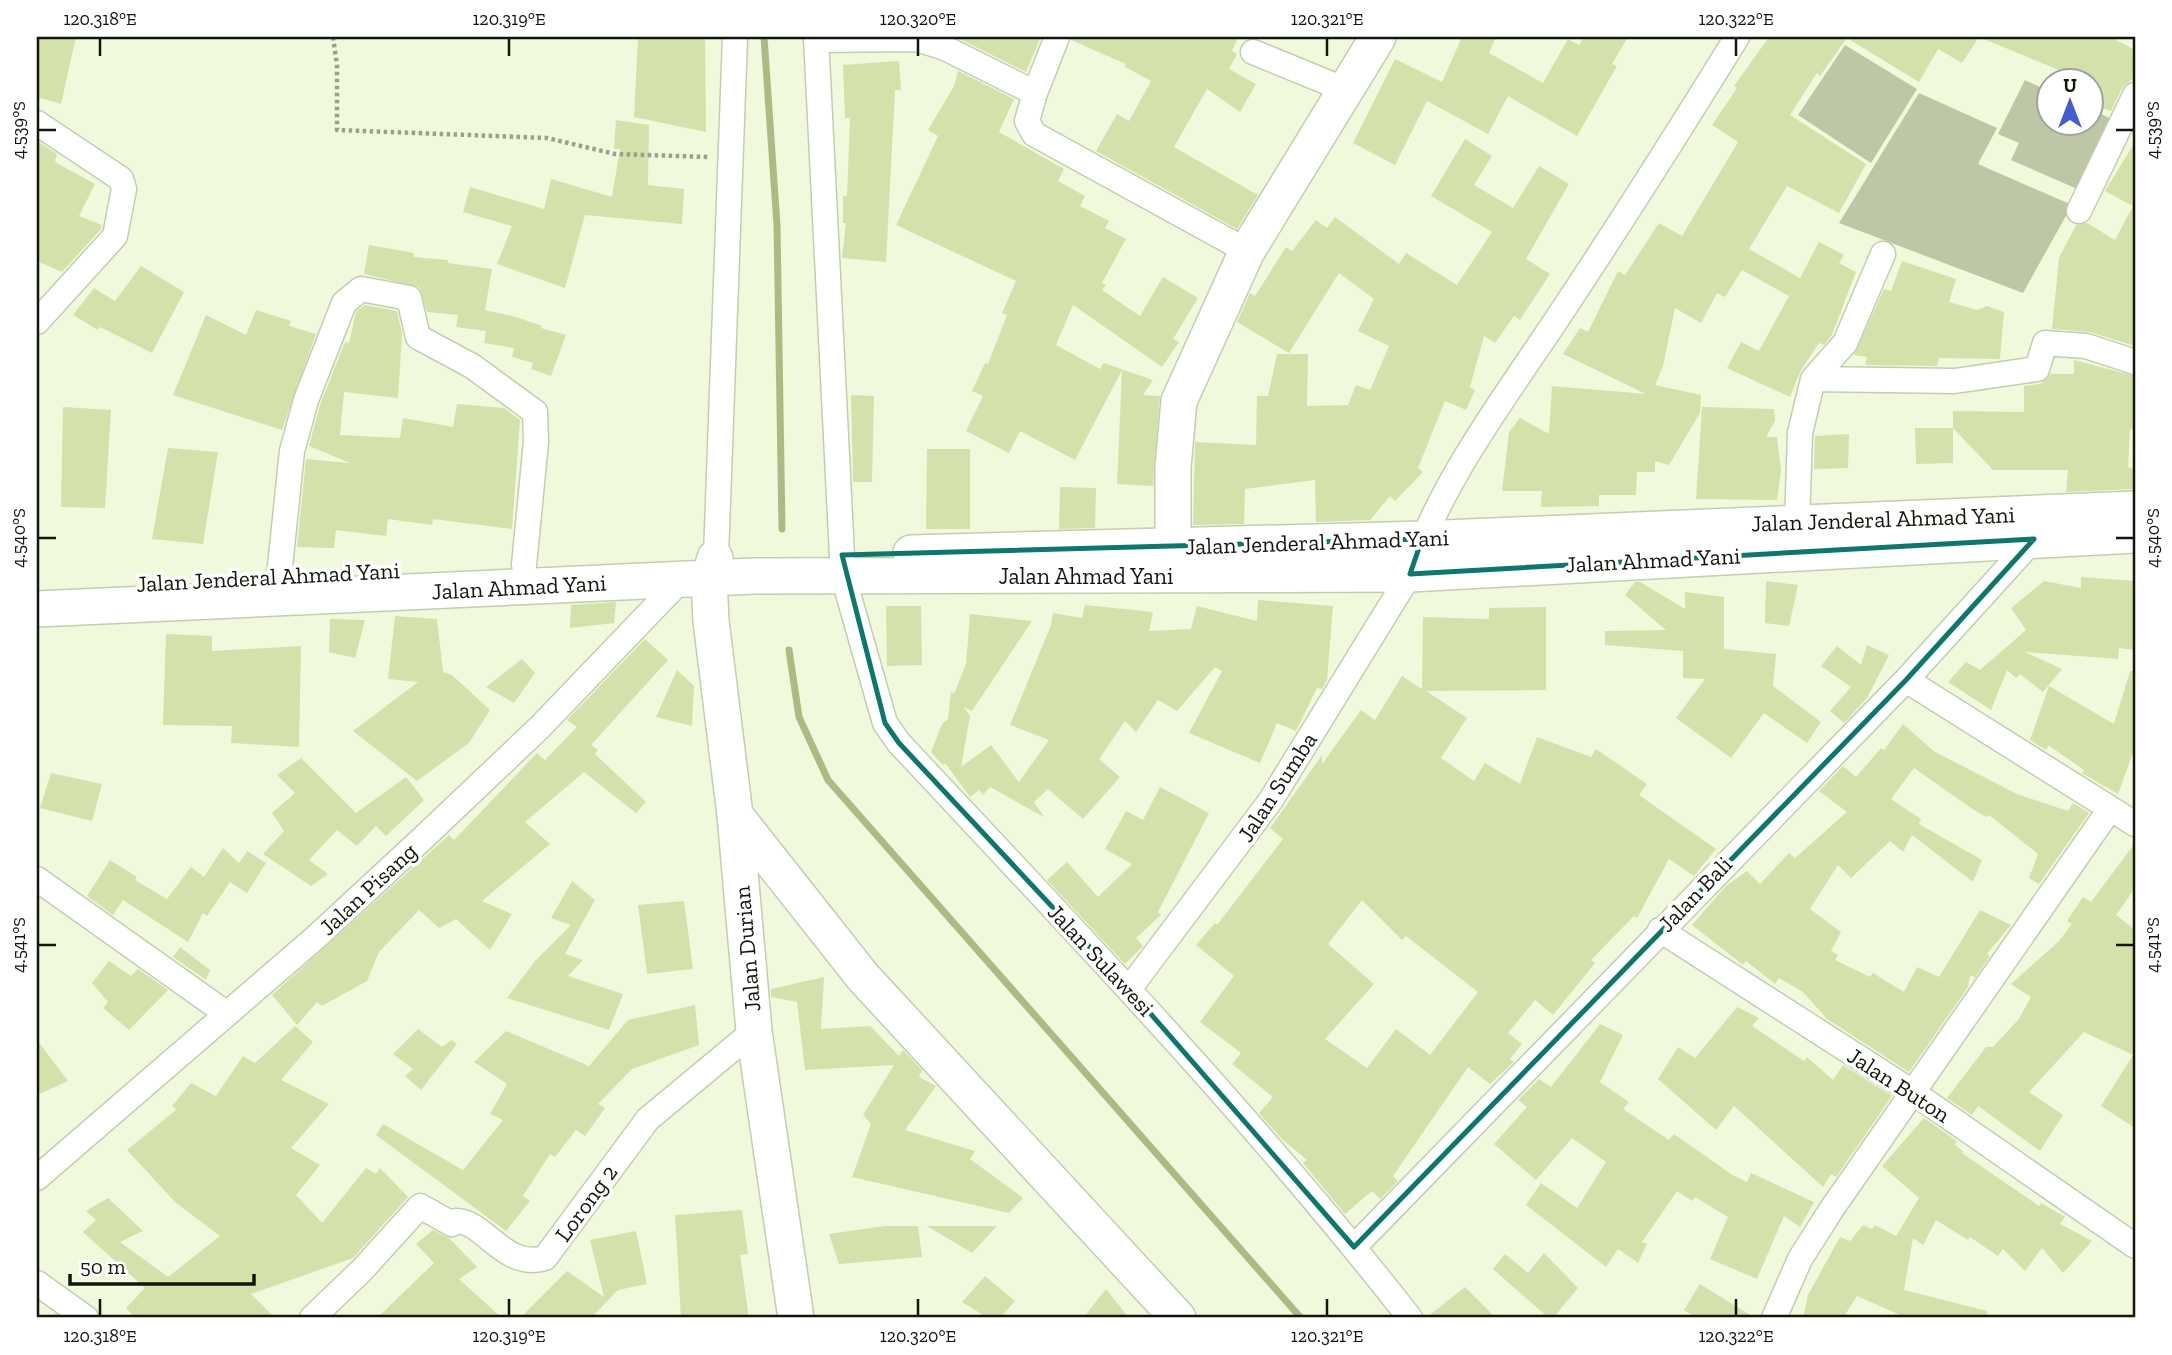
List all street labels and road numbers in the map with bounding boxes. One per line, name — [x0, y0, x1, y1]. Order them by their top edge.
street label: Jalan Jenderal Ahmad Yani — [1751, 500, 2015, 538]
street label: Jalan Jenderal Ahmad Yani — [1185, 523, 1449, 561]
street label: Jalan Ahmad Yani — [1565, 541, 1741, 579]
street label: Jalan Jenderal Ahmad Yani — [135, 556, 401, 598]
street label: Jalan Ahmad Yani — [999, 562, 1173, 590]
street label: Jalan Ahmad Yani — [431, 568, 607, 606]
street label: Jalan Sumba — [1231, 727, 1323, 847]
street label: Jalan Pisang — [313, 836, 423, 941]
street label: Jalan Bali — [1652, 850, 1738, 938]
street label: Jalan Durian — [728, 885, 766, 1013]
street label: Jalan Sulawesi — [1042, 898, 1160, 1022]
street label: Jalan Buton — [1842, 1041, 1956, 1129]
street label: Lorong 2 — [549, 1159, 623, 1247]

